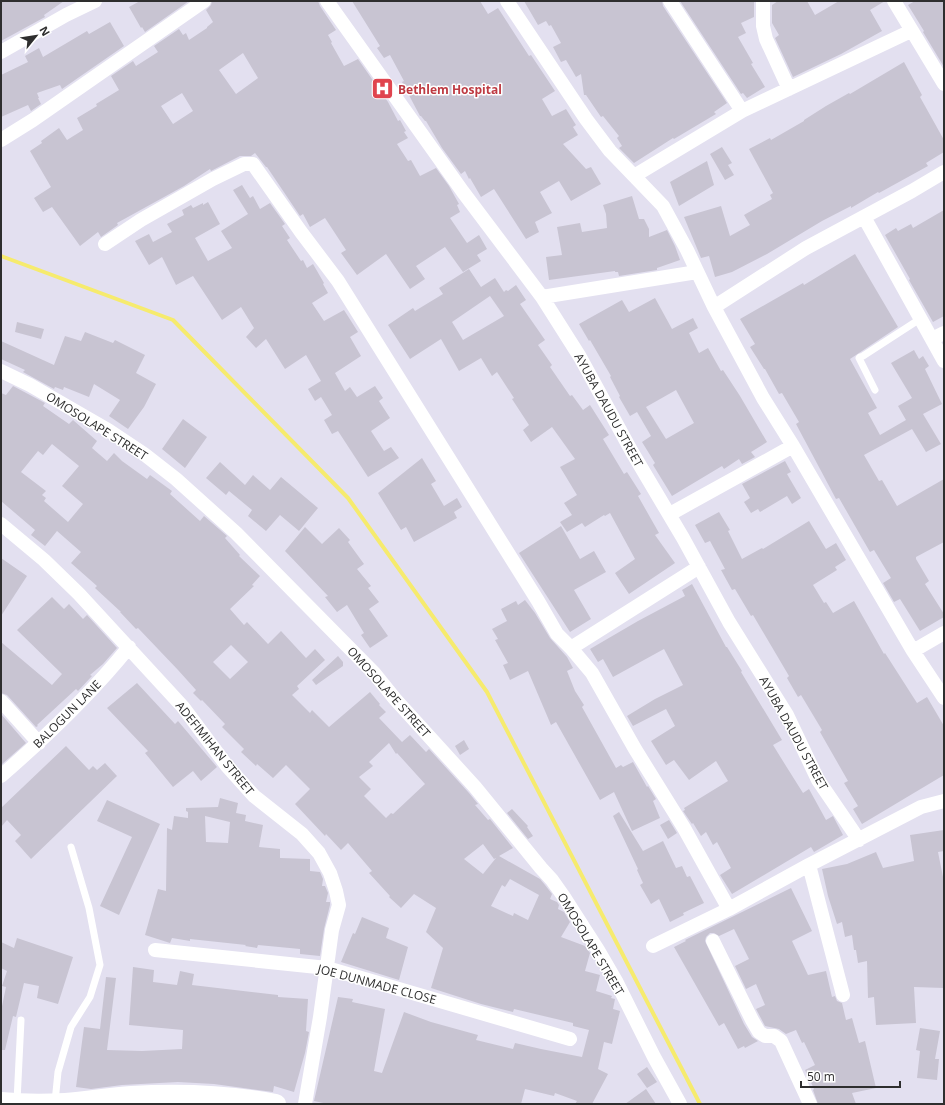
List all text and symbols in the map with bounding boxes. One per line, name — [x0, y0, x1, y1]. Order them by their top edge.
north arrow — [16, 16, 56, 56]
text: N — [36, 23, 54, 38]
hospital icon: Bethlem Hospital — [369, 76, 395, 102]
place label: Bethlem Hospital — [398, 81, 502, 98]
street label: AYUBA DAUDU STREET — [571, 350, 648, 470]
street label: OMOSOLAPE STREET — [43, 388, 151, 464]
street label: OMOSOLAPE STREET — [344, 643, 435, 741]
street label: AYUBA DAUDU STREET — [756, 673, 833, 793]
street label: BALOGUN LANE — [29, 676, 105, 752]
street label: ADEFIMIHAN STREET — [172, 698, 258, 799]
street label: OMOSOLAPE STREET — [554, 890, 629, 999]
street label: JOE DUNMADE CLOSE — [315, 960, 438, 1008]
scale bar — [801, 1063, 900, 1089]
text: 50 m — [807, 1068, 835, 1085]

